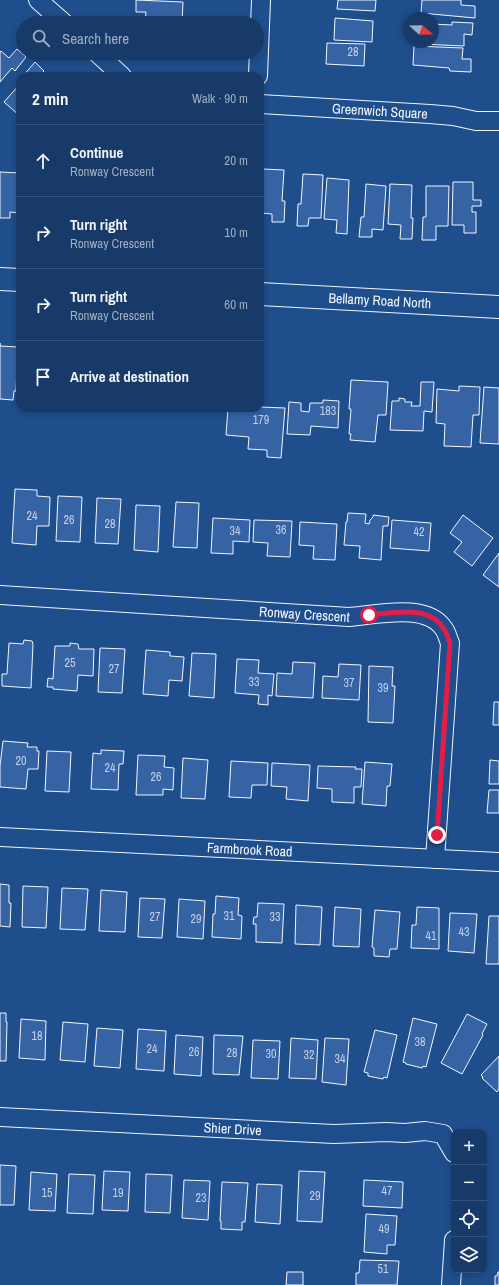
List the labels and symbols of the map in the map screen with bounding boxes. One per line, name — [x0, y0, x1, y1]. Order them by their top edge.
north arrow — [403, 12, 439, 48]
house number: 28 — [348, 44, 358, 60]
street label: Greenwich Square — [331, 99, 428, 123]
street label: Bellamy Road North — [328, 289, 432, 312]
house number: 183 — [320, 403, 336, 419]
house number: 179 — [253, 412, 269, 428]
house number: 24 — [27, 508, 38, 524]
house number: 26 — [64, 512, 74, 528]
house number: 28 — [105, 516, 115, 532]
house number: 36 — [276, 522, 286, 538]
house number: 34 — [230, 523, 241, 539]
house number: 42 — [414, 524, 424, 540]
street label: Ronway Crescent — [259, 602, 350, 626]
route start — [360, 606, 378, 624]
house number: 25 — [65, 655, 76, 671]
house number: 27 — [109, 661, 120, 677]
house number: 33 — [249, 674, 259, 690]
house number: 37 — [344, 675, 355, 691]
house number: 39 — [378, 680, 388, 696]
house number: 20 — [16, 753, 26, 769]
house number: 24 — [105, 760, 116, 776]
house number: 26 — [151, 769, 161, 785]
route end — [428, 826, 446, 844]
street label: Farmbrook Road — [206, 838, 293, 861]
house number: 31 — [224, 908, 235, 924]
house number: 27 — [150, 909, 161, 925]
house number: 33 — [270, 909, 280, 925]
house number: 29 — [191, 911, 201, 927]
house number: 43 — [459, 924, 469, 940]
house number: 41 — [426, 928, 437, 944]
house number: 18 — [32, 1028, 42, 1044]
house number: 38 — [415, 1034, 425, 1050]
house number: 24 — [147, 1041, 158, 1057]
house number: 26 — [189, 1044, 199, 1060]
house number: 28 — [227, 1045, 237, 1061]
house number: 30 — [266, 1046, 276, 1062]
house number: 32 — [304, 1047, 314, 1063]
house number: 34 — [335, 1051, 346, 1067]
street label: Shier Drive — [203, 1118, 262, 1139]
house number: 47 — [382, 1183, 393, 1199]
house number: 15 — [42, 1185, 53, 1201]
house number: 19 — [113, 1185, 123, 1201]
house number: 29 — [310, 1188, 320, 1204]
house number: 23 — [196, 1190, 206, 1206]
house number: 49 — [379, 1221, 389, 1237]
house number: 51 — [378, 1261, 389, 1277]

